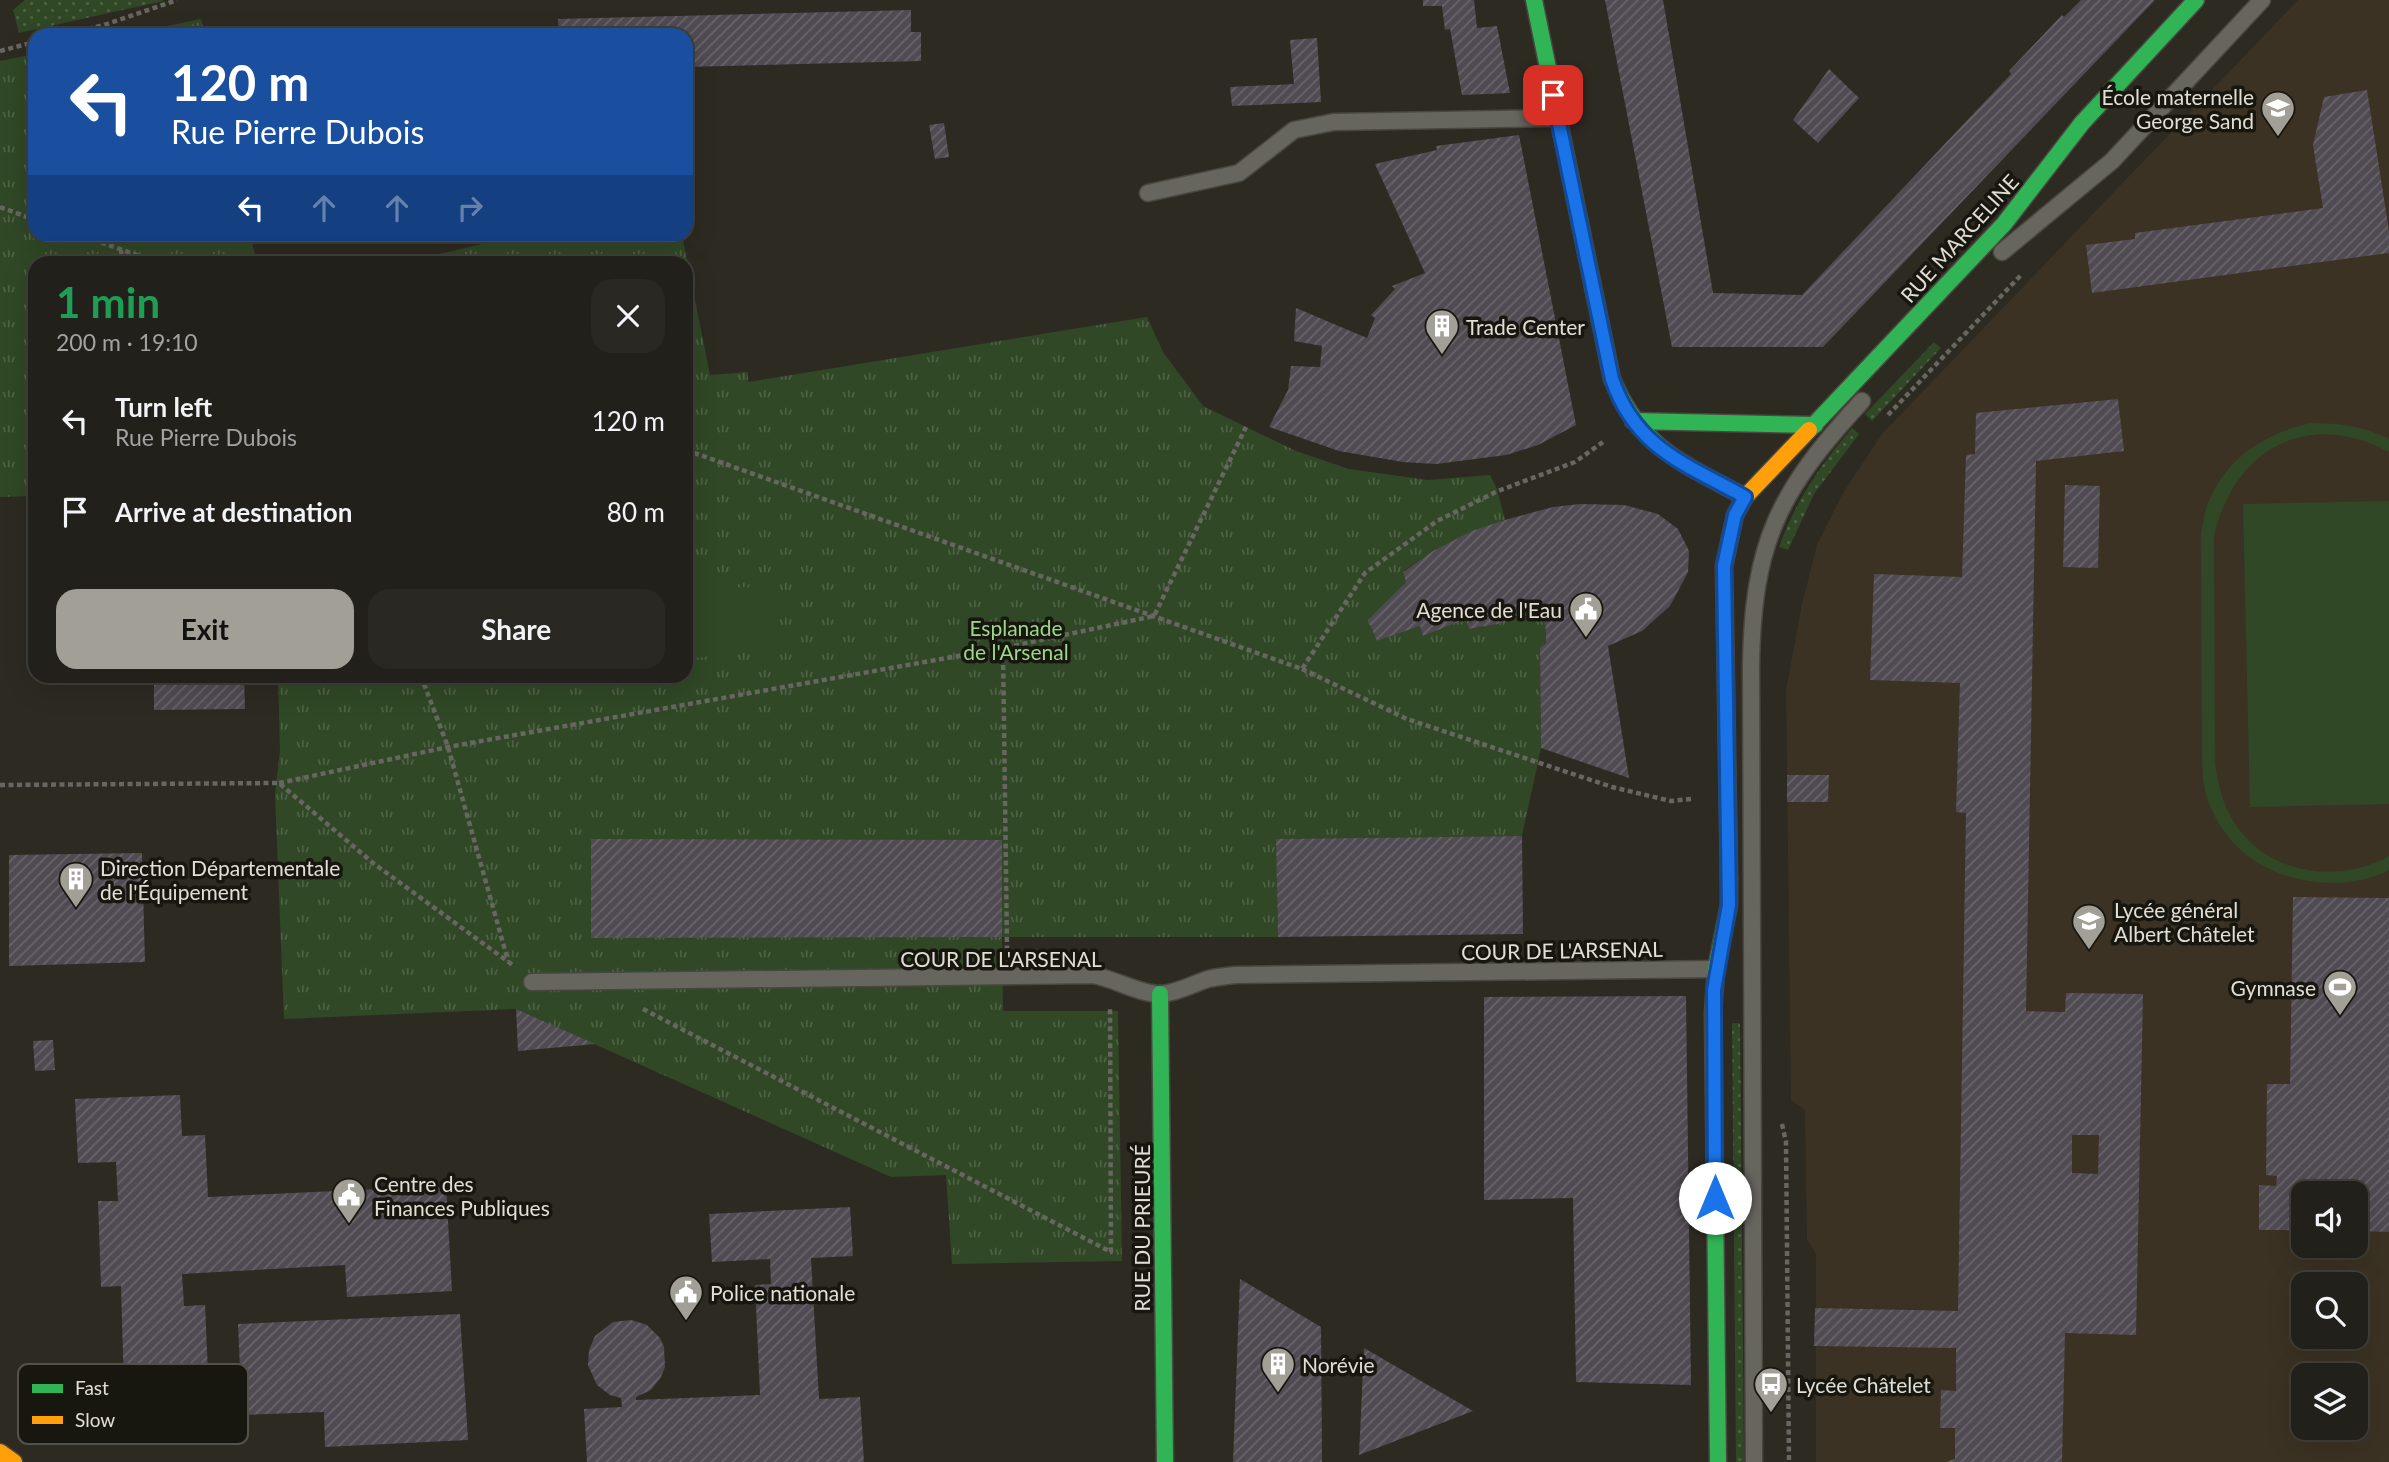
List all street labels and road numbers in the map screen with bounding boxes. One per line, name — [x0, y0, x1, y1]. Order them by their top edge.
street label: RUE MARCELINE — [1895, 169, 2023, 307]
street label: COUR DE L'ARSENAL — [1461, 936, 1663, 964]
street label: COUR DE L'ARSENAL — [900, 946, 1102, 971]
street label: RUE DU PRIEURÉ — [1129, 1144, 1154, 1312]

